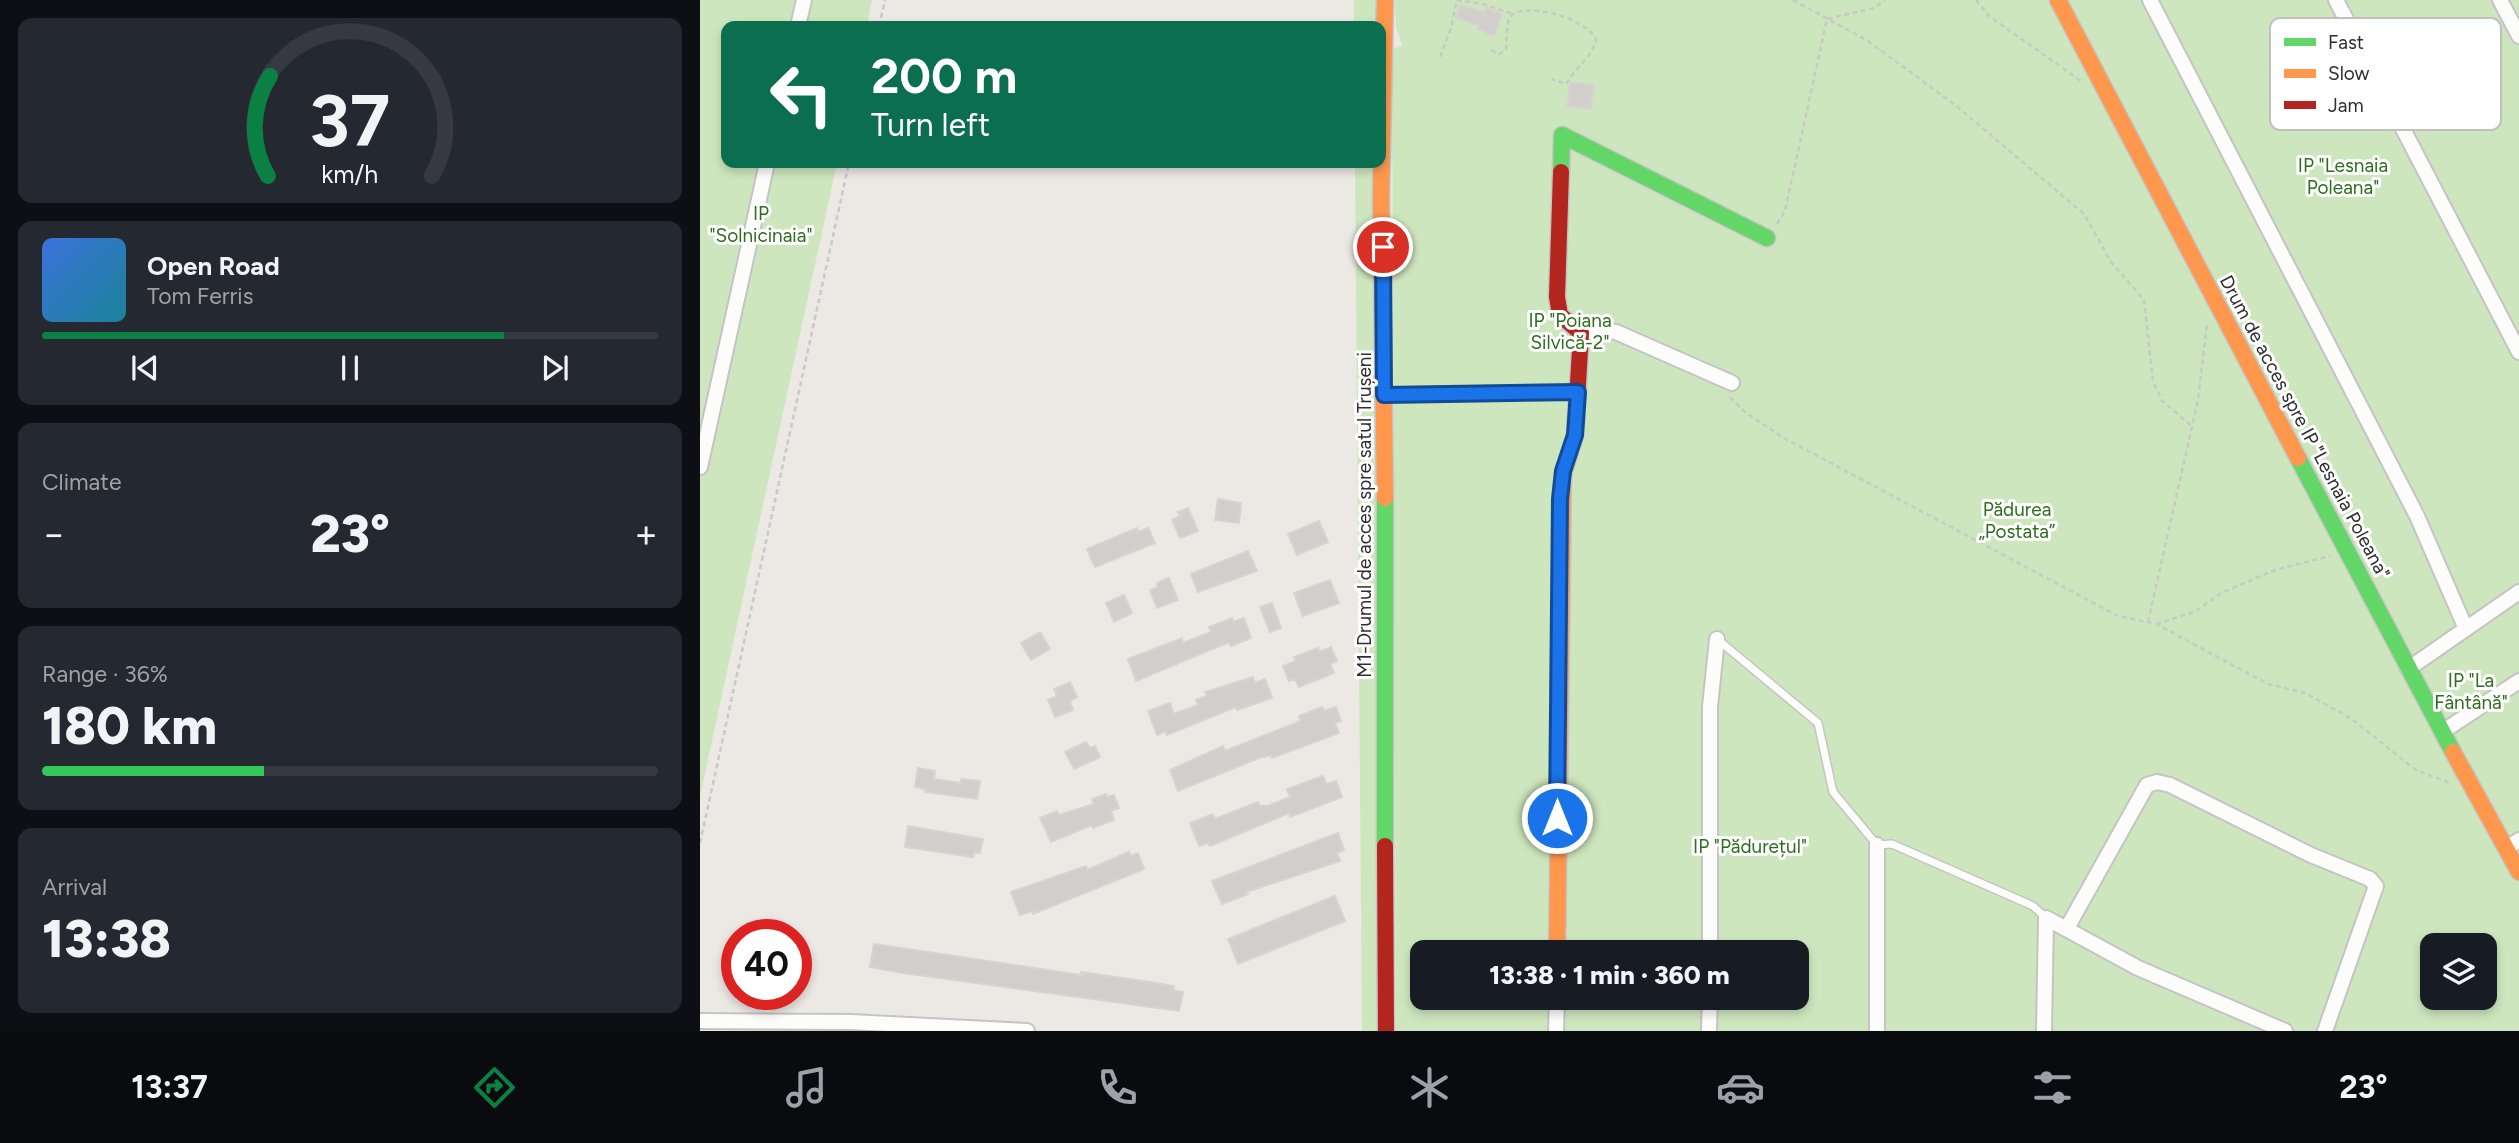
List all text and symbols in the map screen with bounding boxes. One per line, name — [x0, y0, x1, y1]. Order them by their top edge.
legend — [2270, 18, 2501, 130]
text: Fast — [2328, 31, 2364, 54]
text: 200 m — [871, 46, 1017, 105]
icon: left — [756, 49, 847, 140]
text: Slow — [2328, 62, 2370, 85]
text: 37 — [310, 78, 390, 165]
text: Jam — [2328, 94, 2364, 117]
text: Turn left — [871, 106, 990, 144]
park label: IP "Lesnaia Poleana" — [2298, 154, 2388, 199]
text: km/h — [321, 159, 379, 189]
park label: IP "Solnicinaia" — [709, 202, 813, 247]
pin — [1353, 217, 1413, 277]
icon: arrive — [1364, 228, 1402, 266]
text: Open Road — [147, 250, 280, 282]
street label: Drum de acces spre IP "Lesnaia Poleana" — [2215, 271, 2395, 583]
text: Tom Ferris — [147, 282, 253, 310]
park label: IP "Poiana Silvică-2" — [1528, 309, 1612, 354]
icon: previous — [126, 349, 164, 387]
icon: pause — [331, 349, 369, 387]
icon: next — [536, 349, 574, 387]
street label: M1-Drumul de acces spre satul Trușeni — [1353, 352, 1376, 678]
text: Climate — [42, 468, 121, 496]
park label: Pădurea „Postata” — [1979, 498, 2055, 543]
text: 23° — [310, 503, 390, 565]
text: − — [42, 511, 66, 557]
text: + — [634, 511, 658, 557]
text: Range · 36% — [42, 660, 168, 688]
park label: IP "La Fântână" — [2434, 669, 2508, 714]
text: 180 km — [42, 695, 217, 757]
position arrow — [1520, 781, 1594, 855]
park label: IP "Pădurețul" — [1693, 835, 1807, 858]
text: Arrival — [42, 873, 107, 901]
text: 13:38 — [42, 908, 171, 970]
speed limit sign: 40 — [721, 919, 812, 1010]
map controls — [2420, 933, 2497, 1010]
button: layers — [2420, 933, 2497, 1010]
text: 13:38 · 1 min · 360 m — [1489, 959, 1730, 991]
icon: directions — [470, 1063, 519, 1112]
icon: music — [782, 1063, 831, 1112]
icon: phone — [1093, 1063, 1142, 1112]
icon: climate — [1405, 1063, 1454, 1112]
icon: car — [1716, 1063, 1765, 1112]
icon: filters — [2028, 1063, 2077, 1112]
text: 13:37 — [131, 1068, 208, 1106]
text: 23° — [2339, 1068, 2388, 1106]

